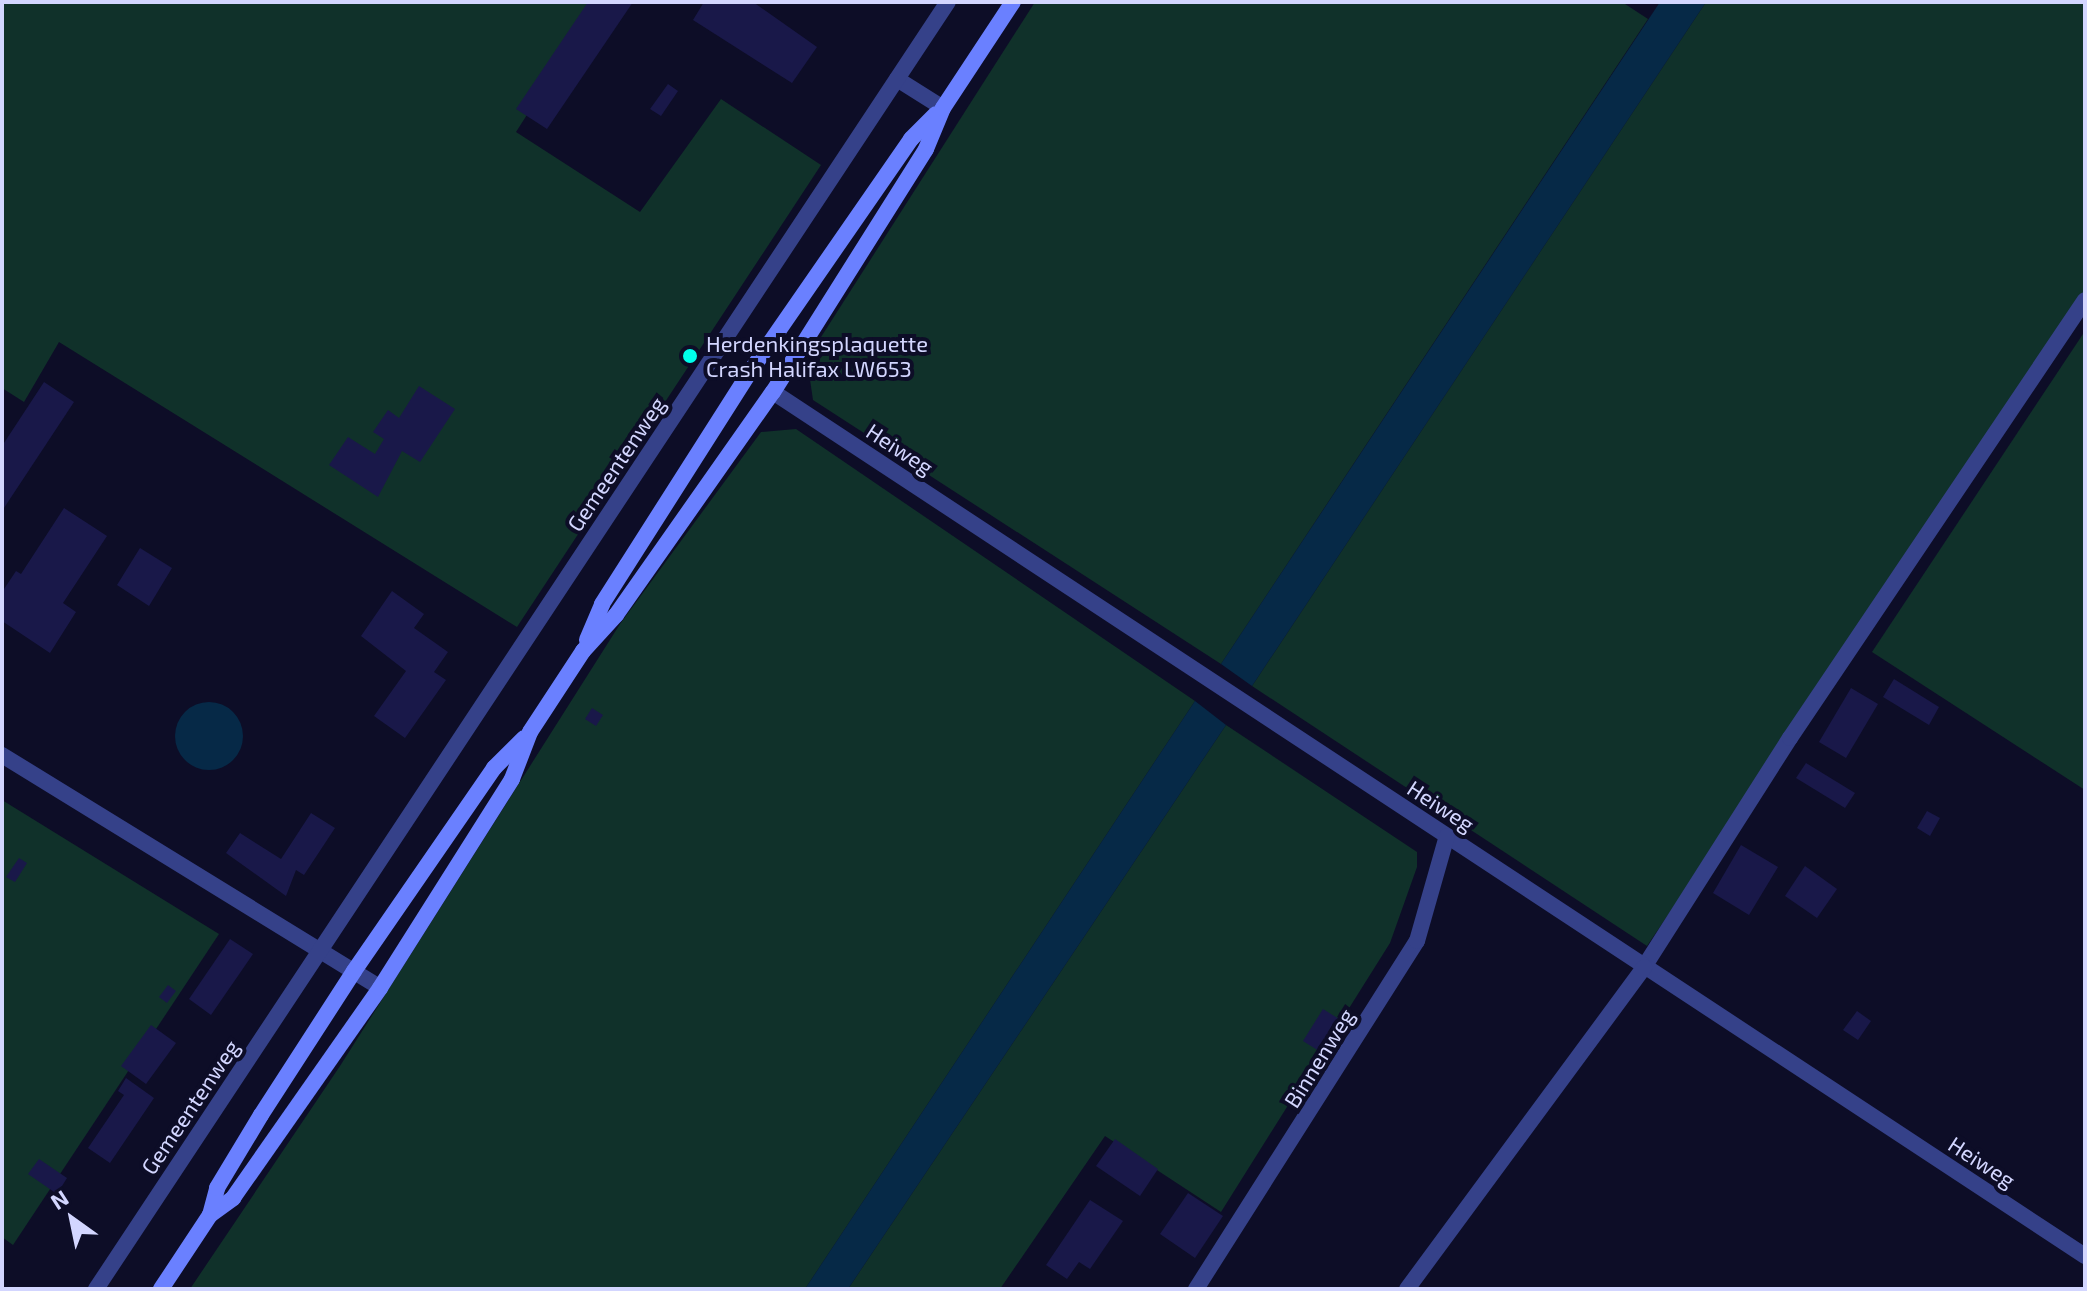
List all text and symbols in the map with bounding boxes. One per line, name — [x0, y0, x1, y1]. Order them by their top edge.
place label: Herdenkingsplaquette Crash Halifax LW653 — [706, 330, 928, 382]
marker: Herdenkingsplaquette Crash Halifax LW653 — [681, 347, 699, 365]
street label: Gemeentenweg — [561, 392, 671, 536]
street label: Heiweg — [862, 418, 938, 480]
street label: Heiweg — [1403, 775, 1479, 837]
street label: Binnenweg — [1278, 1004, 1360, 1112]
street label: Gemeentenweg — [135, 1035, 245, 1179]
street label: Heiweg — [1944, 1131, 2020, 1193]
north arrow — [32, 1179, 112, 1259]
text: N — [45, 1184, 73, 1214]

